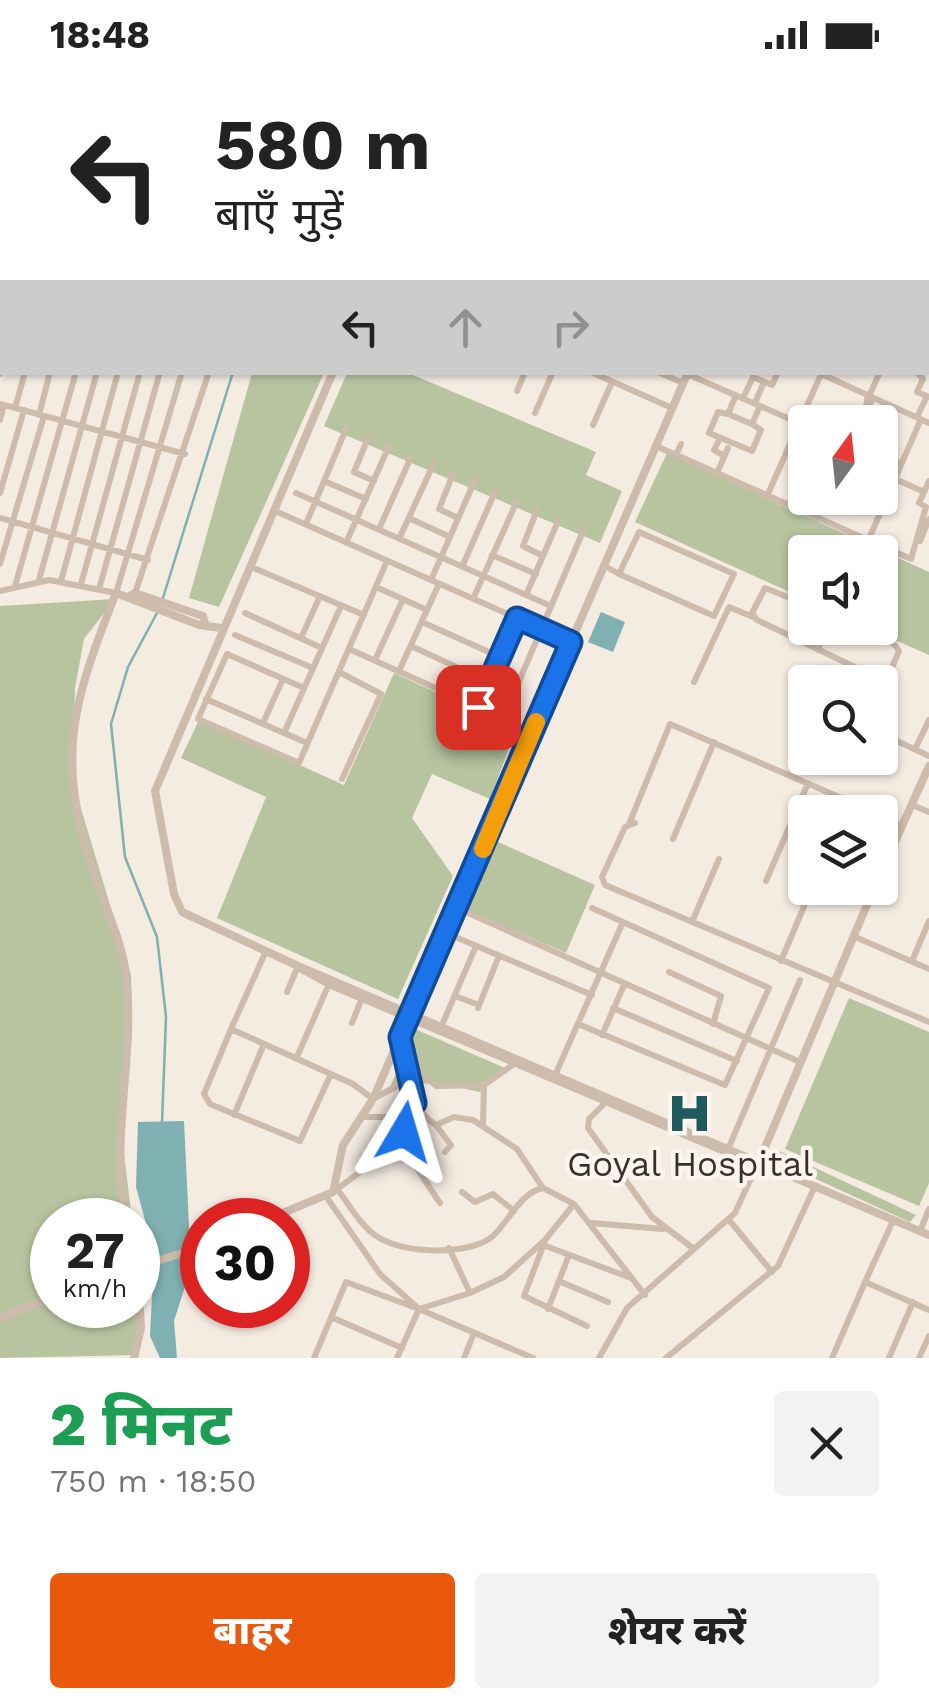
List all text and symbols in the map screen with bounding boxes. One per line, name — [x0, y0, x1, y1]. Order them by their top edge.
text: 18:48 — [50, 13, 150, 57]
text: 580 m — [215, 104, 431, 186]
icon: left — [50, 110, 180, 240]
text: बाएँ मुड़ें — [215, 188, 344, 241]
icon: left — [333, 300, 388, 355]
icon: ahead — [438, 300, 493, 355]
icon: right — [543, 300, 598, 355]
north arrow — [788, 405, 898, 515]
map controls — [788, 405, 898, 905]
button: sound — [788, 535, 898, 645]
pin — [436, 665, 521, 750]
button: search — [788, 665, 898, 775]
icon: arrive — [451, 680, 506, 735]
button: layers — [788, 795, 898, 905]
position arrow — [352, 1080, 456, 1184]
hospital icon: Goyal Hospital — [666, 1090, 714, 1138]
place label: Goyal Hospital — [567, 1143, 813, 1185]
speed limit sign: 30 — [180, 1198, 310, 1328]
text: 27 — [65, 1221, 125, 1280]
text: km/h — [63, 1274, 127, 1303]
text: 2 मिनट — [50, 1389, 231, 1460]
button: close — [774, 1391, 879, 1496]
text: 750 m · 18:50 — [50, 1462, 257, 1500]
button: बाहर — [50, 1573, 455, 1688]
button: शेयर करें — [475, 1573, 879, 1688]

